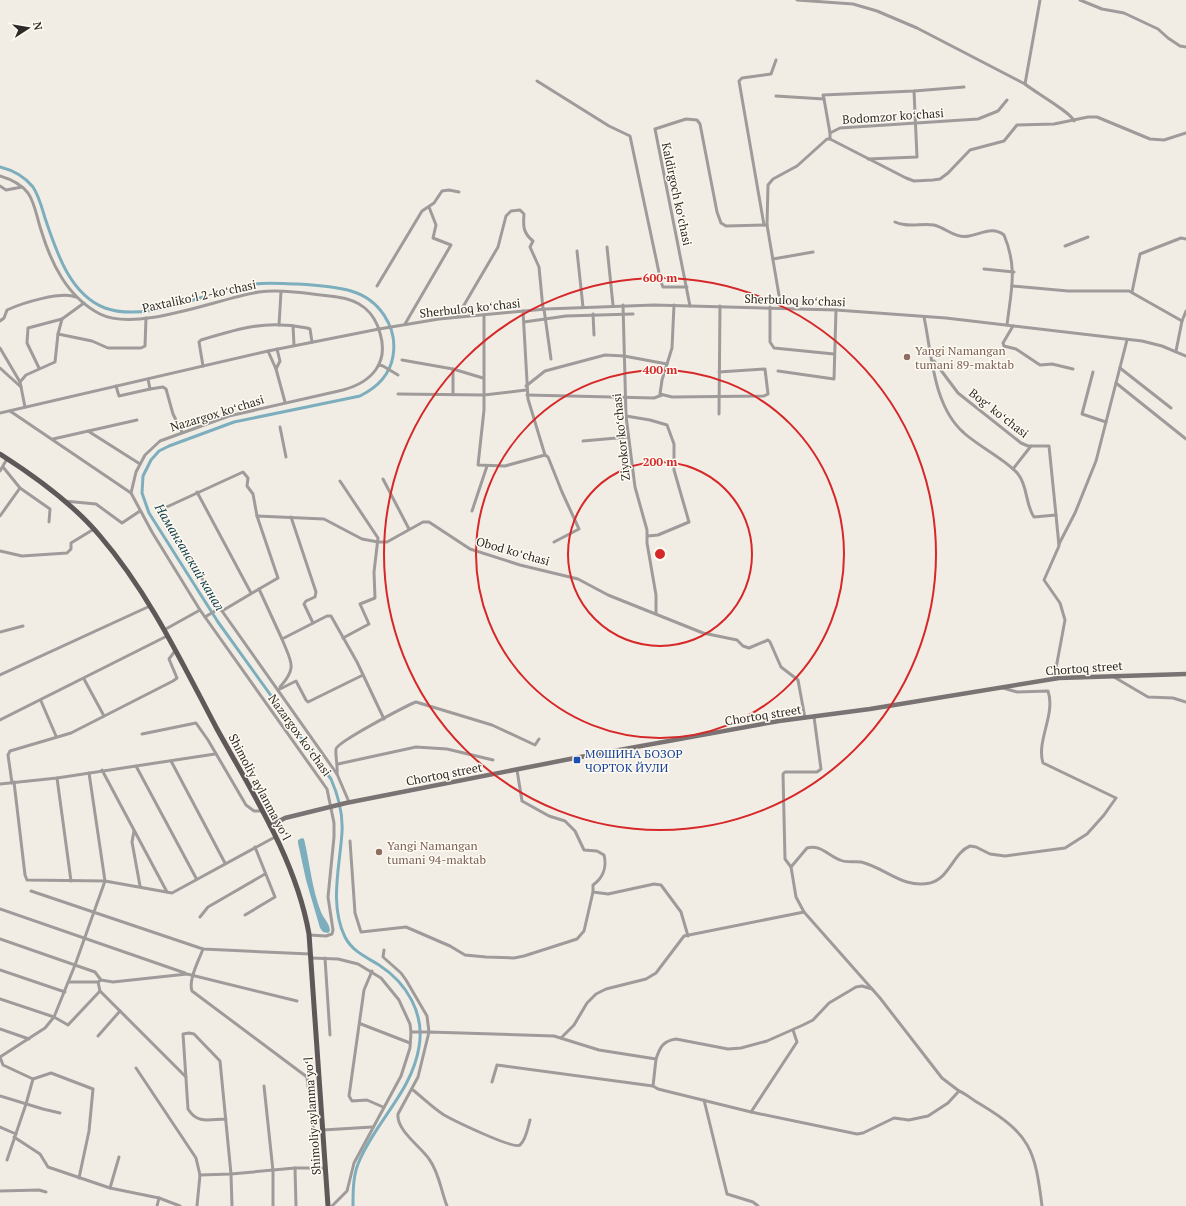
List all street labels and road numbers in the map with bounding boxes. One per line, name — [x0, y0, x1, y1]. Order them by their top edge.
street label: Bodomzor koʻchasi — [842, 105, 945, 127]
street label: Kaldirgoch koʻchasi — [659, 141, 695, 247]
street label: Paxtalikoʻl 2-koʻchasi — [141, 277, 258, 315]
street label: Sherbuloq koʻchasi — [744, 291, 846, 309]
street label: Sherbuloq koʻchasi — [419, 295, 522, 321]
street label: Bogʻ koʻchasi — [966, 385, 1032, 441]
street label: Nazargox koʻchasi — [168, 391, 266, 434]
street label: Ziyokor koʻchasi — [609, 392, 633, 481]
street label: Obod koʻchasi — [474, 533, 552, 569]
street label: Chortoq street — [1045, 658, 1124, 678]
street label: Nazargox koʻchasi — [265, 691, 335, 779]
street label: Chortoq street — [724, 701, 803, 728]
street label: Shimoliy aylanma yoʻl — [226, 731, 295, 843]
street label: Chortoq street — [405, 759, 484, 789]
street label: Shimoliy aylanma yoʻl — [300, 1056, 324, 1176]

